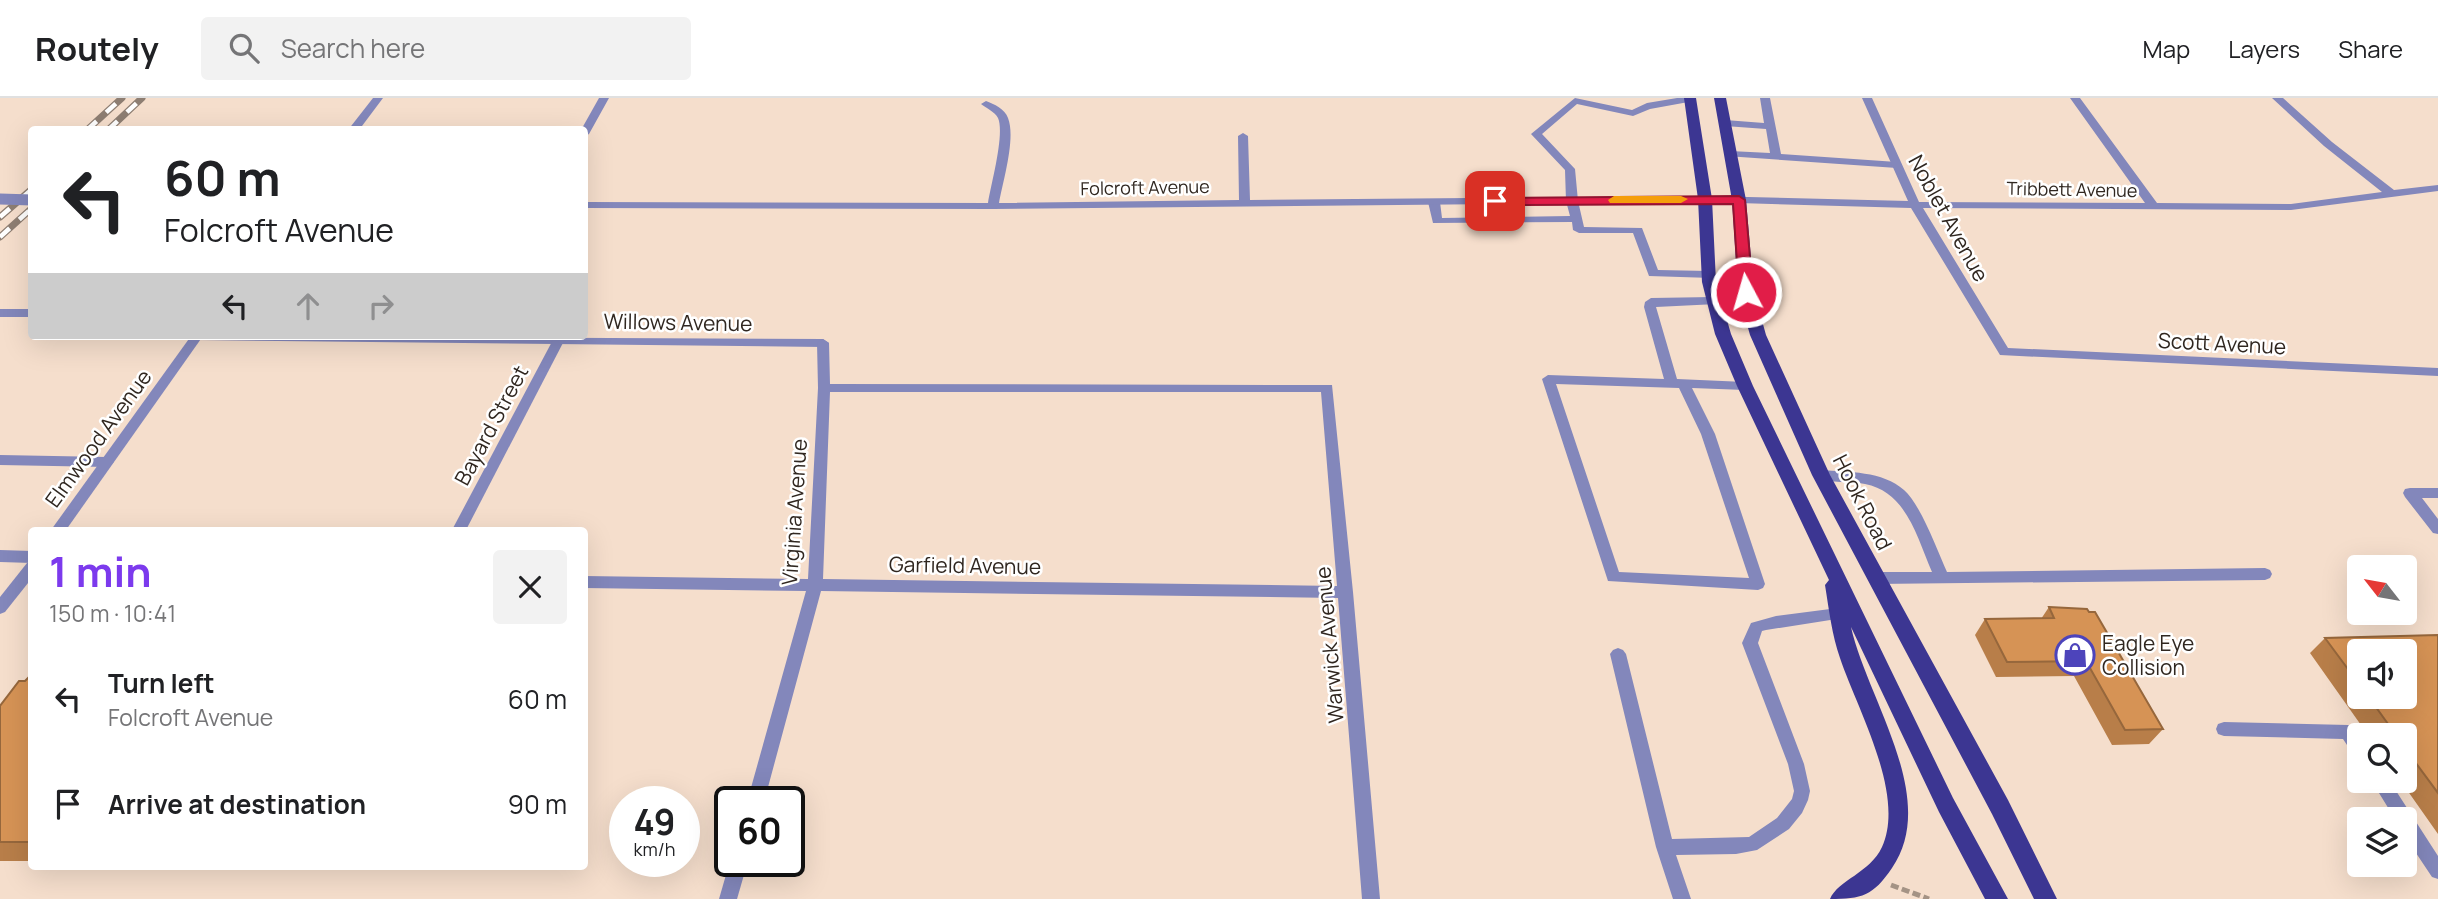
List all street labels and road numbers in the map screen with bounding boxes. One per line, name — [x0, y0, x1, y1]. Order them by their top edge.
street label: Noblet Avenue — [1903, 150, 1995, 286]
street label: Folcroft Avenue — [1080, 174, 1210, 200]
street label: Tribbett Avenue — [2006, 176, 2138, 202]
street label: Willows Avenue — [603, 307, 753, 337]
street label: Scott Avenue — [2157, 326, 2287, 360]
street label: Bayard Street — [448, 360, 534, 490]
street label: Elmwood Avenue — [39, 364, 157, 512]
street label: Virginia Avenue — [775, 438, 813, 586]
street label: Hook Road — [1827, 449, 1899, 555]
street label: Garfield Avenue — [889, 550, 1041, 580]
street label: Warwick Avenue — [1308, 566, 1350, 724]

